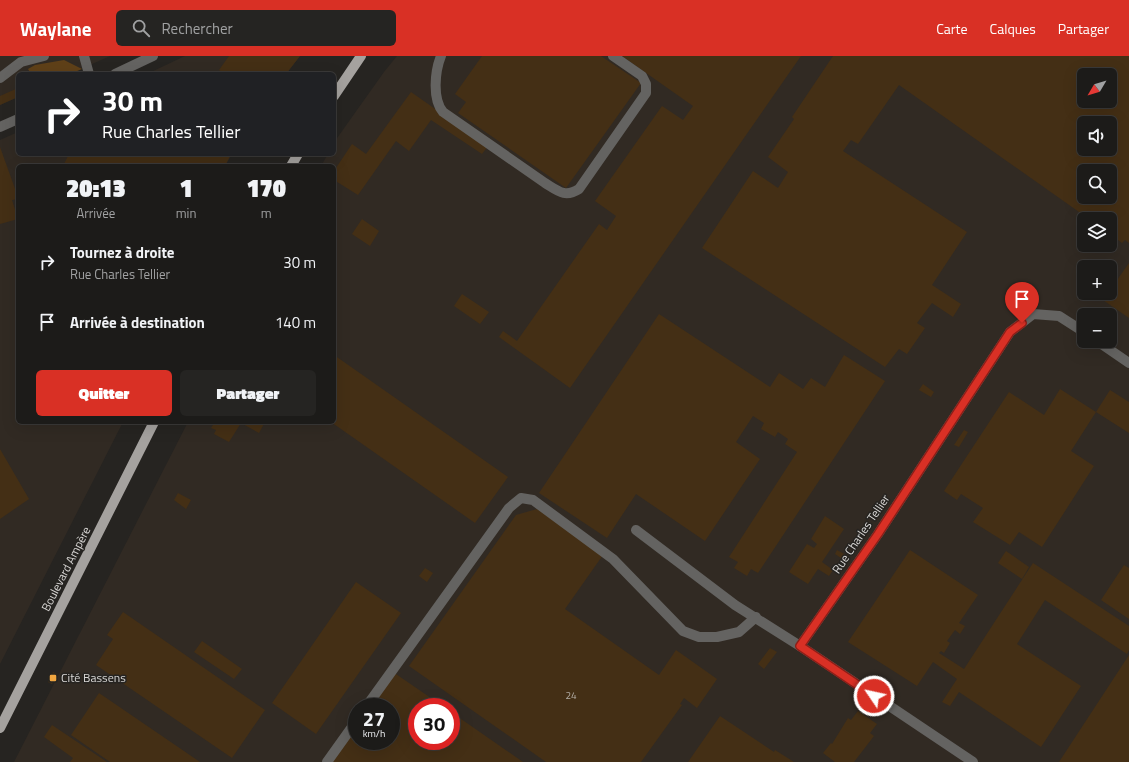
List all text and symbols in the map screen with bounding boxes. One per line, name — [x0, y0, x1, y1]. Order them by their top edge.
search box — [116, 10, 396, 46]
text: Waylane — [20, 14, 92, 43]
icon: search — [130, 17, 152, 39]
text: Rechercher — [162, 17, 233, 40]
text: Carte — [936, 18, 968, 39]
text: Calques — [990, 18, 1036, 39]
text: Partager — [1058, 18, 1109, 39]
north arrow — [1077, 68, 1117, 108]
map controls — [1077, 68, 1117, 348]
text: 30 m — [102, 79, 163, 122]
icon: right — [36, 88, 88, 140]
button: sound — [1077, 116, 1117, 156]
text: Rue Charles Tellier — [102, 118, 240, 145]
button: search — [1077, 164, 1117, 204]
text: 20:13 — [66, 170, 126, 206]
text: 1 — [179, 170, 193, 206]
text: 170 — [246, 170, 286, 206]
text: Arrivée — [76, 203, 115, 223]
text: min — [176, 203, 196, 223]
text: m — [261, 203, 272, 223]
button: layers — [1077, 212, 1117, 252]
text: Tournez à droite — [70, 241, 175, 264]
icon: right — [36, 251, 58, 273]
text: 30 m — [283, 251, 316, 274]
button: + — [1077, 260, 1117, 300]
text: Rue Charles Tellier — [70, 264, 170, 284]
pin — [1005, 282, 1039, 323]
icon: arrive — [1011, 288, 1033, 310]
button: − — [1077, 308, 1117, 348]
icon: arrive — [36, 311, 58, 333]
text: Arrivée à destination — [70, 311, 205, 334]
text: 140 m — [275, 311, 316, 334]
button: Quitter — [36, 370, 172, 416]
button: Partager — [180, 370, 316, 416]
street label: Rue Charles Tellier — [827, 490, 894, 577]
street label: Boulevard Ampère — [36, 523, 95, 615]
place label: Cité Bassens — [61, 668, 126, 687]
marker: Cité Bassens — [48, 673, 58, 683]
position arrow — [853, 675, 895, 717]
house number: 24 — [565, 688, 577, 703]
speed limit sign: 30 — [408, 698, 460, 750]
text: 27 — [363, 703, 385, 734]
text: km/h — [363, 726, 385, 741]

